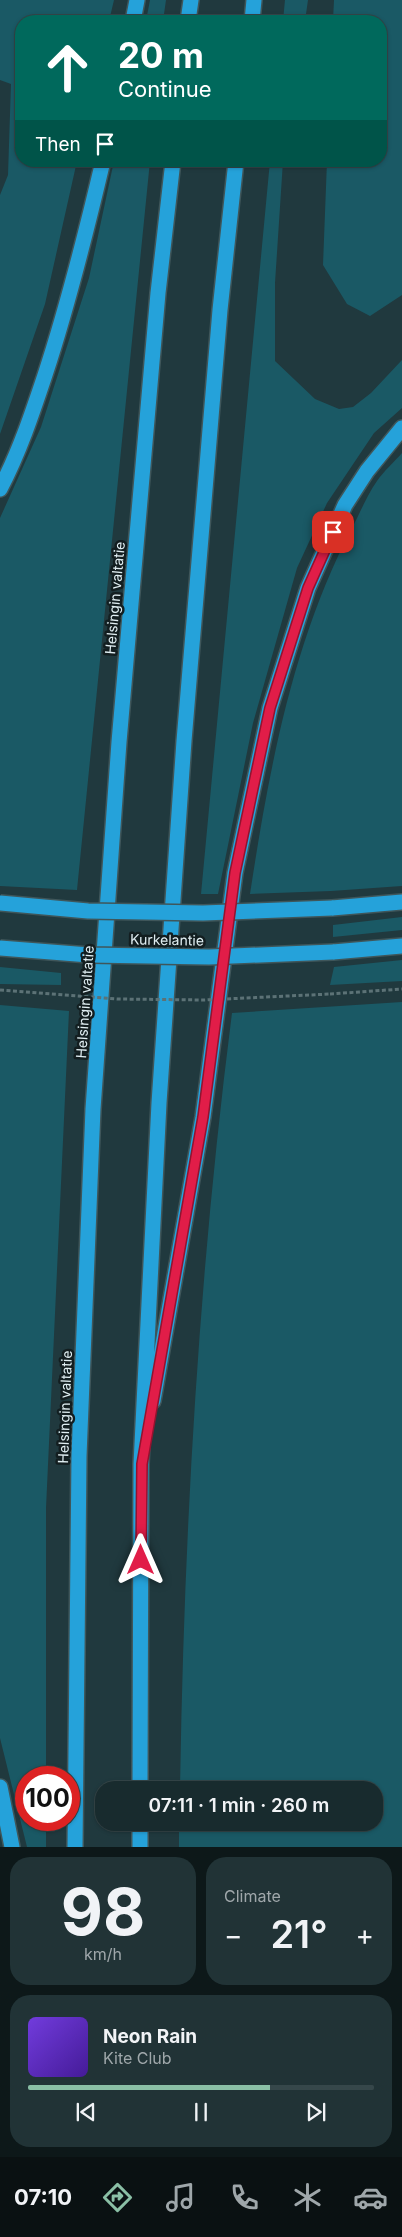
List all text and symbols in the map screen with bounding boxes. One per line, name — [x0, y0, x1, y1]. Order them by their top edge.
text: 20 m — [118, 34, 204, 76]
icon: ahead — [35, 35, 100, 100]
text: Continue — [118, 76, 212, 102]
icon: arrive — [91, 130, 119, 158]
text: Then — [35, 133, 81, 156]
pin — [312, 511, 354, 553]
icon: arrive — [319, 518, 347, 546]
street label: Helsingin valtatie — [101, 541, 128, 655]
street label: Kurkelantie — [130, 930, 204, 949]
street label: Helsingin valtatie — [72, 945, 97, 1059]
street label: Helsingin valtatie — [54, 1350, 75, 1464]
position arrow — [114, 1533, 166, 1585]
speed limit sign: 100 — [15, 1766, 80, 1831]
text: 07:11 · 1 min · 260 m — [149, 1794, 329, 1817]
text: 98 — [61, 1872, 145, 1951]
text: Climate — [224, 1886, 281, 1906]
text: 21° — [270, 1911, 328, 1957]
text: − — [224, 1918, 243, 1952]
text: + — [355, 1918, 374, 1952]
text: km/h — [84, 1944, 122, 1964]
text: Neon Rain — [103, 2025, 197, 2048]
text: Kite Club — [103, 2048, 172, 2068]
icon: previous — [72, 2098, 100, 2126]
icon: pause — [187, 2098, 215, 2126]
icon: next — [302, 2098, 330, 2126]
icon: directions — [100, 2180, 135, 2215]
icon: music — [163, 2180, 198, 2215]
icon: phone — [227, 2180, 262, 2215]
icon: climate — [290, 2180, 325, 2215]
icon: car — [353, 2180, 388, 2215]
text: 07:10 — [14, 2184, 72, 2210]

